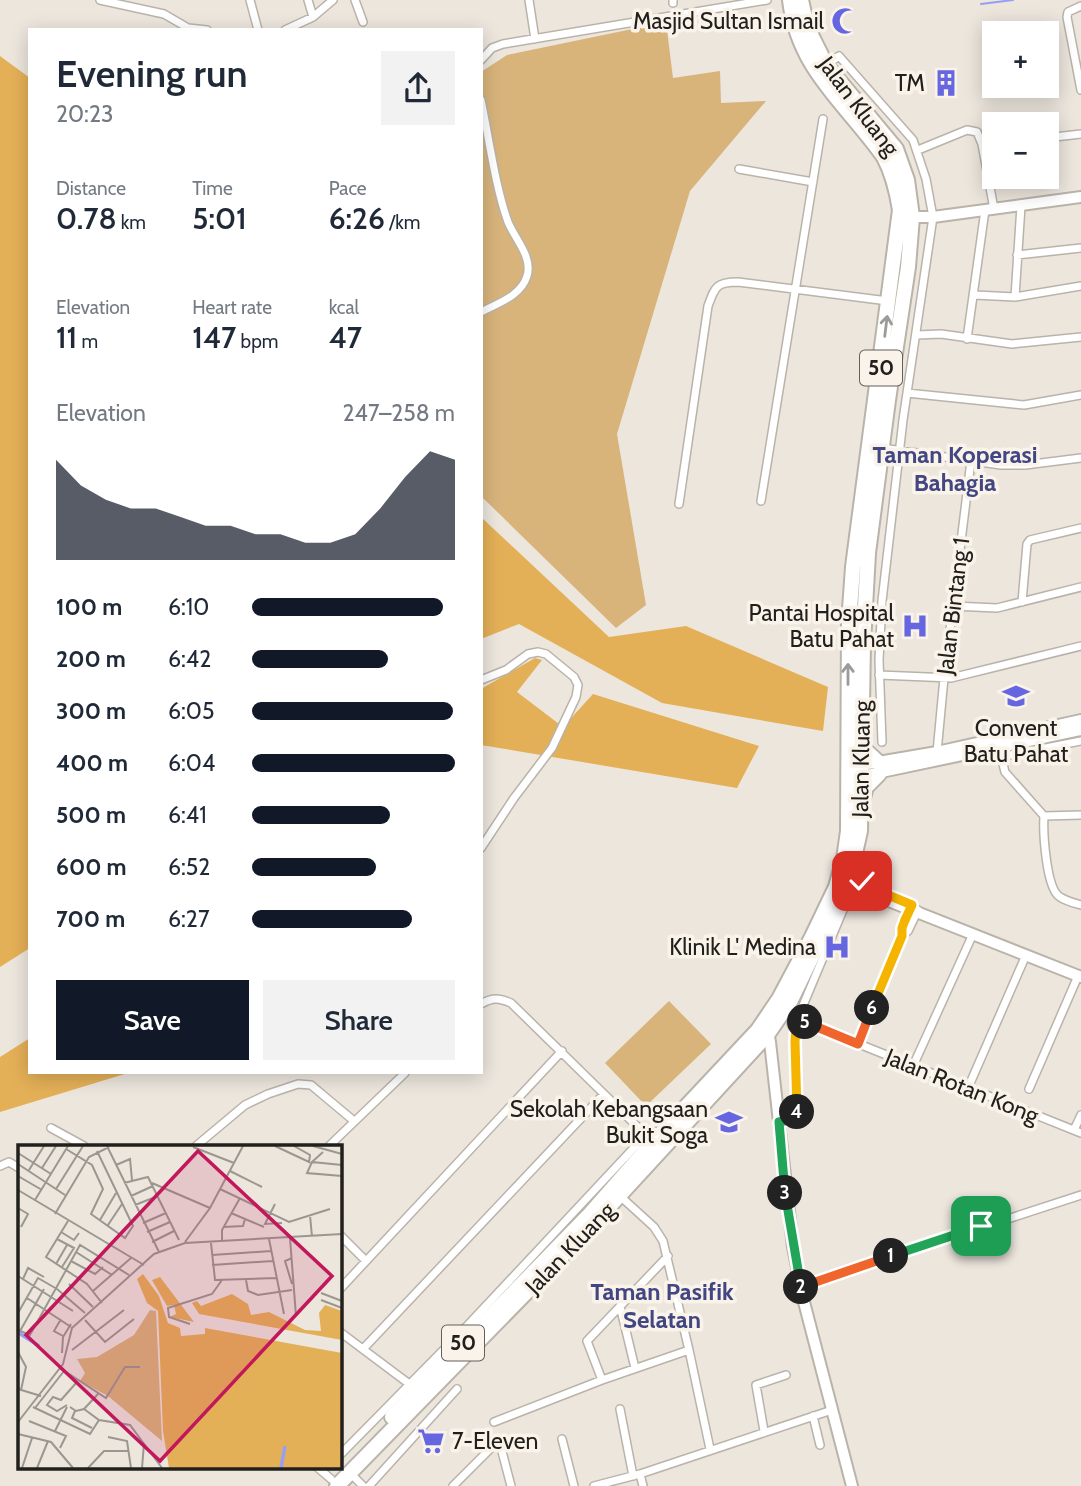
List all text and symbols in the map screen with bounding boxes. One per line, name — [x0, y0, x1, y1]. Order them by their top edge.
mosque icon: Masjid Sultan Ismail — [830, 6, 860, 36]
place label: Masjid Sultan Ismail — [633, 7, 825, 35]
map controls — [982, 21, 1059, 189]
button: + — [982, 21, 1059, 98]
text: Evening run — [56, 50, 248, 97]
street label: Jalan Kluang — [812, 50, 906, 162]
button: share — [381, 51, 455, 125]
building icon: TM — [931, 68, 961, 98]
place label: TM — [895, 69, 925, 97]
text: 20:23 — [56, 100, 113, 128]
button: − — [982, 112, 1059, 189]
text: Distance — [56, 177, 126, 200]
text: Time — [192, 177, 233, 200]
text: Pace — [329, 177, 367, 200]
text: 0.78 — [56, 200, 117, 237]
text: 5:01 — [192, 200, 247, 237]
text: 6:26 — [329, 200, 385, 237]
text: km — [117, 211, 146, 234]
text: /km — [385, 211, 420, 234]
text: Elevation — [56, 296, 130, 319]
text: Heart rate — [192, 296, 272, 319]
text: kcal — [329, 296, 359, 319]
one-way arrow — [879, 315, 892, 338]
text: 11 — [56, 319, 77, 356]
text: 147 — [192, 319, 236, 356]
text: 47 — [329, 319, 362, 356]
text: m — [77, 330, 98, 353]
text: bpm — [236, 330, 278, 353]
road number: 50 — [860, 350, 902, 386]
text: Elevation — [56, 399, 146, 427]
text: 247–258 m — [343, 399, 455, 427]
district label: Taman Koperasi Bahagia — [872, 440, 1038, 497]
street label: Jalan Bintang 1 — [931, 536, 975, 677]
text: 100 m — [56, 593, 122, 621]
text: 6:10 — [168, 593, 209, 621]
place label: Pantai Hospital Batu Pahat — [749, 599, 895, 653]
hospital icon: Pantai Hospital Batu Pahat — [900, 611, 930, 641]
text: 200 m — [56, 645, 126, 673]
text: 6:42 — [168, 645, 211, 673]
one-way arrow — [841, 663, 855, 686]
school or university icon: Convent Batu Pahat — [1001, 681, 1031, 711]
text: 300 m — [56, 697, 126, 725]
text: 6:05 — [168, 697, 214, 725]
street label: Jalan Kluang — [846, 700, 876, 819]
place label: Convent Batu Pahat — [964, 714, 1068, 768]
text: 400 m — [56, 749, 128, 777]
text: 6:04 — [168, 749, 215, 777]
text: 500 m — [56, 801, 126, 829]
text: 6:41 — [168, 801, 207, 829]
pin — [832, 851, 892, 911]
text: 600 m — [56, 853, 127, 881]
text: 6:52 — [168, 853, 210, 881]
icon: check — [843, 862, 881, 900]
text: 700 m — [56, 905, 125, 933]
text: 6:27 — [168, 905, 209, 933]
hospital icon: Klinik L' Medina — [822, 932, 852, 962]
place label: Klinik L' Medina — [669, 933, 816, 961]
button: Save — [56, 980, 249, 1060]
button: Share — [263, 980, 455, 1060]
pin: 6 — [854, 990, 890, 1026]
text: 6 — [866, 996, 877, 1019]
pin: 5 — [788, 1004, 822, 1040]
text: 5 — [799, 1010, 810, 1033]
street label: Jalan Rotan Kong — [880, 1042, 1043, 1130]
pin: 4 — [780, 1094, 814, 1130]
place label: Sekolah Kebangsaan Bukit Soga — [510, 1095, 708, 1149]
text: 4 — [791, 1100, 802, 1123]
school or university icon: Sekolah Kebangsaan Bukit Soga — [714, 1107, 744, 1137]
inset map — [18, 1145, 341, 1468]
pin: 3 — [768, 1176, 802, 1210]
text: 3 — [779, 1181, 790, 1204]
street label: Jalan Kluang — [519, 1196, 621, 1301]
pin — [951, 1196, 1011, 1256]
icon: arrive — [962, 1207, 1000, 1245]
pin: 1 — [874, 1238, 908, 1274]
text: 1 — [887, 1244, 894, 1267]
pin: 2 — [784, 1270, 818, 1304]
text: 2 — [795, 1275, 806, 1298]
district label: Taman Pasifik Selatan — [590, 1277, 734, 1334]
road number: 50 — [442, 1326, 484, 1360]
supermarket icon: 7-Eleven — [416, 1426, 446, 1456]
place label: 7-Eleven — [452, 1427, 538, 1455]

